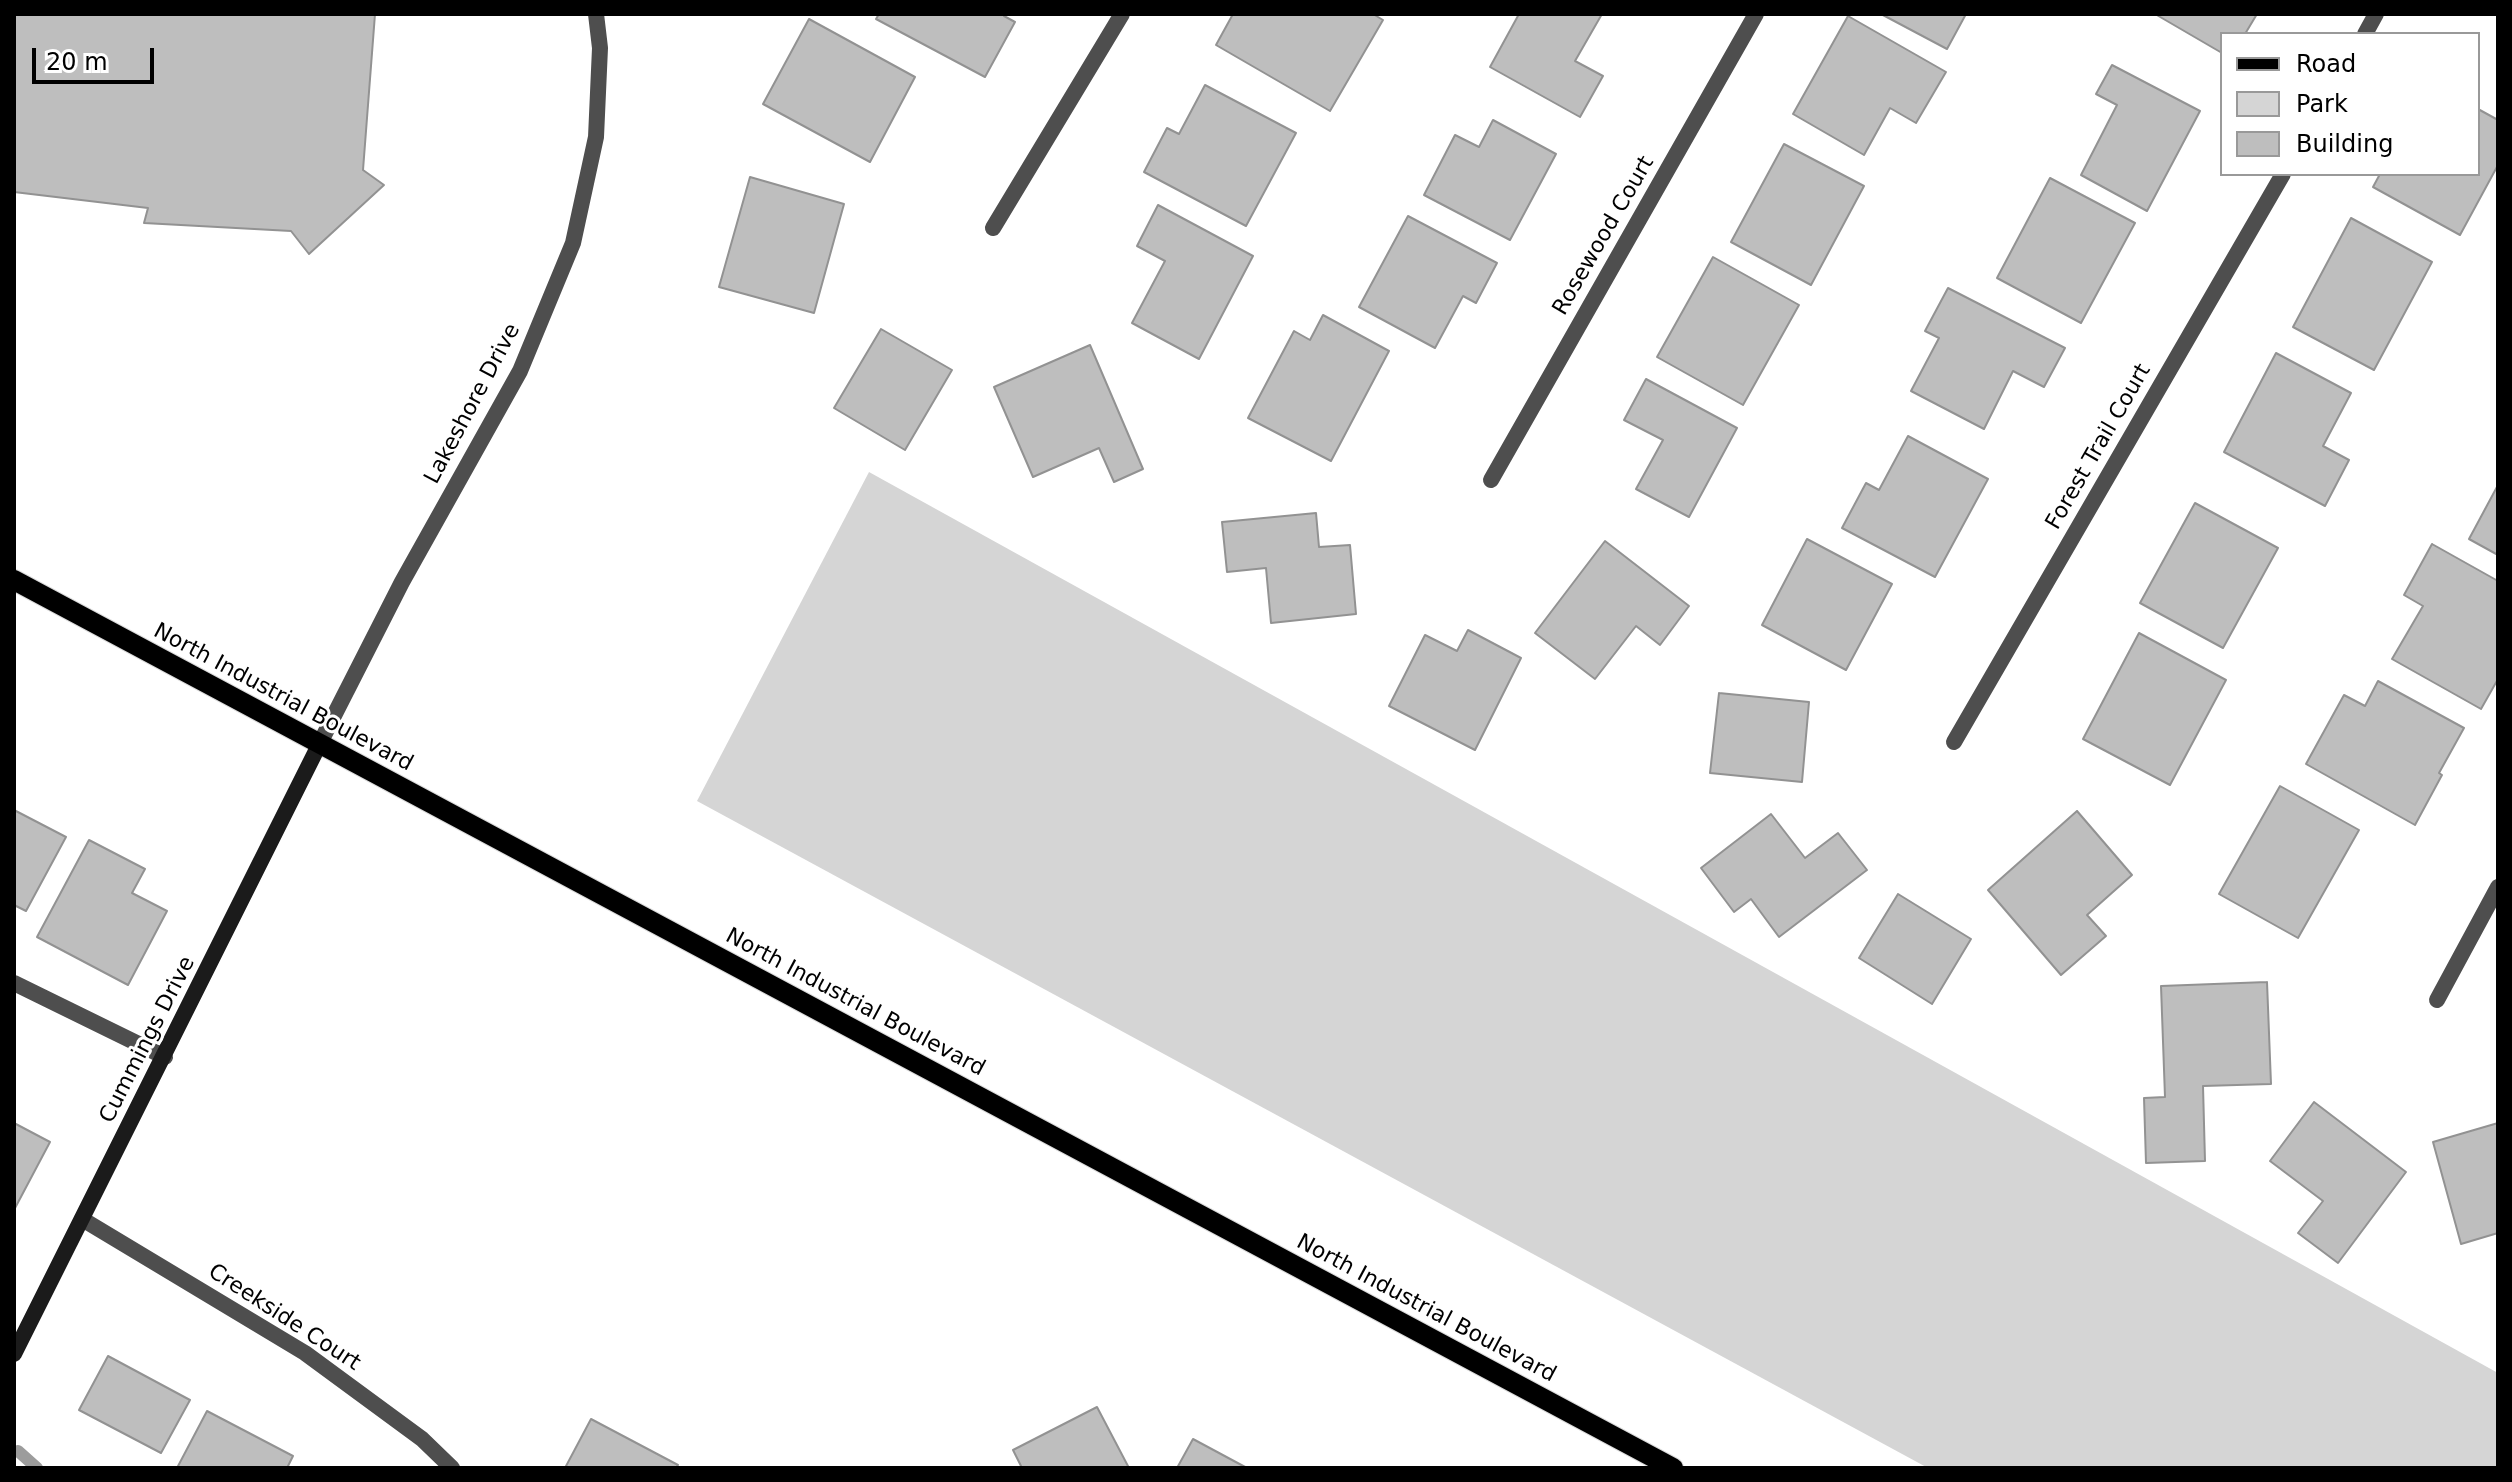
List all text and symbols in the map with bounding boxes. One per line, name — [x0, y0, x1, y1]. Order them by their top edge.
scale bar — [36, 32, 158, 82]
legend — [2220, 32, 2480, 176]
text: 20 m — [46, 48, 108, 76]
text: Road — [2296, 50, 2356, 78]
text: Park — [2296, 90, 2348, 118]
text: Building — [2296, 130, 2393, 158]
street label: Rosewood Court — [1548, 152, 1660, 320]
street label: Lakeshore Drive — [420, 319, 526, 489]
street label: Forest Trail Court — [2041, 359, 2157, 535]
street label: North Industrial Boulevard — [149, 618, 417, 778]
street label: North Industrial Boulevard — [721, 923, 989, 1083]
street label: Cummings Drive — [95, 952, 201, 1128]
street label: North Industrial Boulevard — [1292, 1229, 1560, 1389]
street label: Creekside Court — [203, 1259, 365, 1377]

